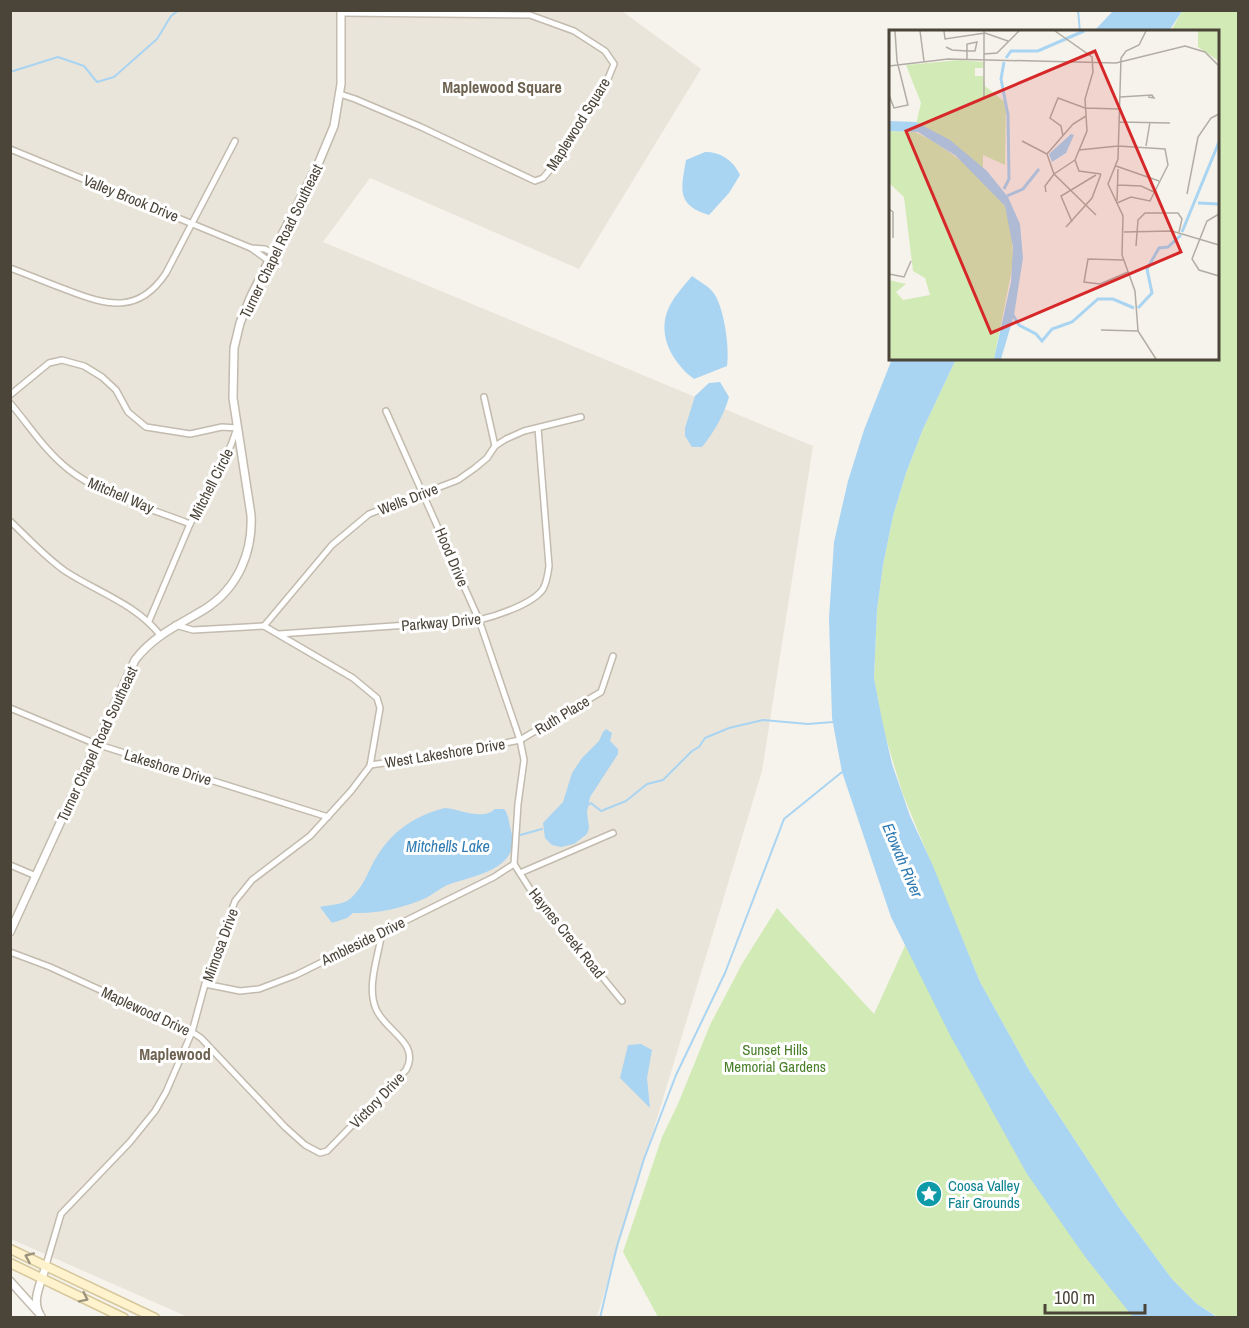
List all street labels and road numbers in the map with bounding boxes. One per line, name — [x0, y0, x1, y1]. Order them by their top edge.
street label: Maplewood Square — [541, 73, 615, 175]
street label: Turner Chapel Road Southeast — [234, 160, 328, 322]
street label: Valley Brook Drive — [80, 169, 182, 227]
street label: Mitchell Circle — [184, 444, 238, 523]
street label: Mitchell Way — [85, 472, 158, 519]
street label: Wells Drive — [375, 478, 441, 520]
street label: Hood Drive — [430, 524, 474, 590]
street label: Parkway Drive — [400, 608, 482, 636]
street label: Turner Chapel Road Southeast — [52, 662, 143, 825]
street label: Ruth Place — [531, 690, 593, 739]
street label: West Lakeshore Drive — [383, 733, 507, 773]
street label: Lakeshore Drive — [122, 744, 214, 790]
street label: Haynes Creek Road — [524, 883, 610, 983]
street label: Mimosa Drive — [197, 905, 243, 985]
street label: Ambleside Drive — [317, 912, 409, 971]
street label: Maplewood Drive — [98, 981, 194, 1041]
street label: Victory Drive — [345, 1067, 409, 1133]

